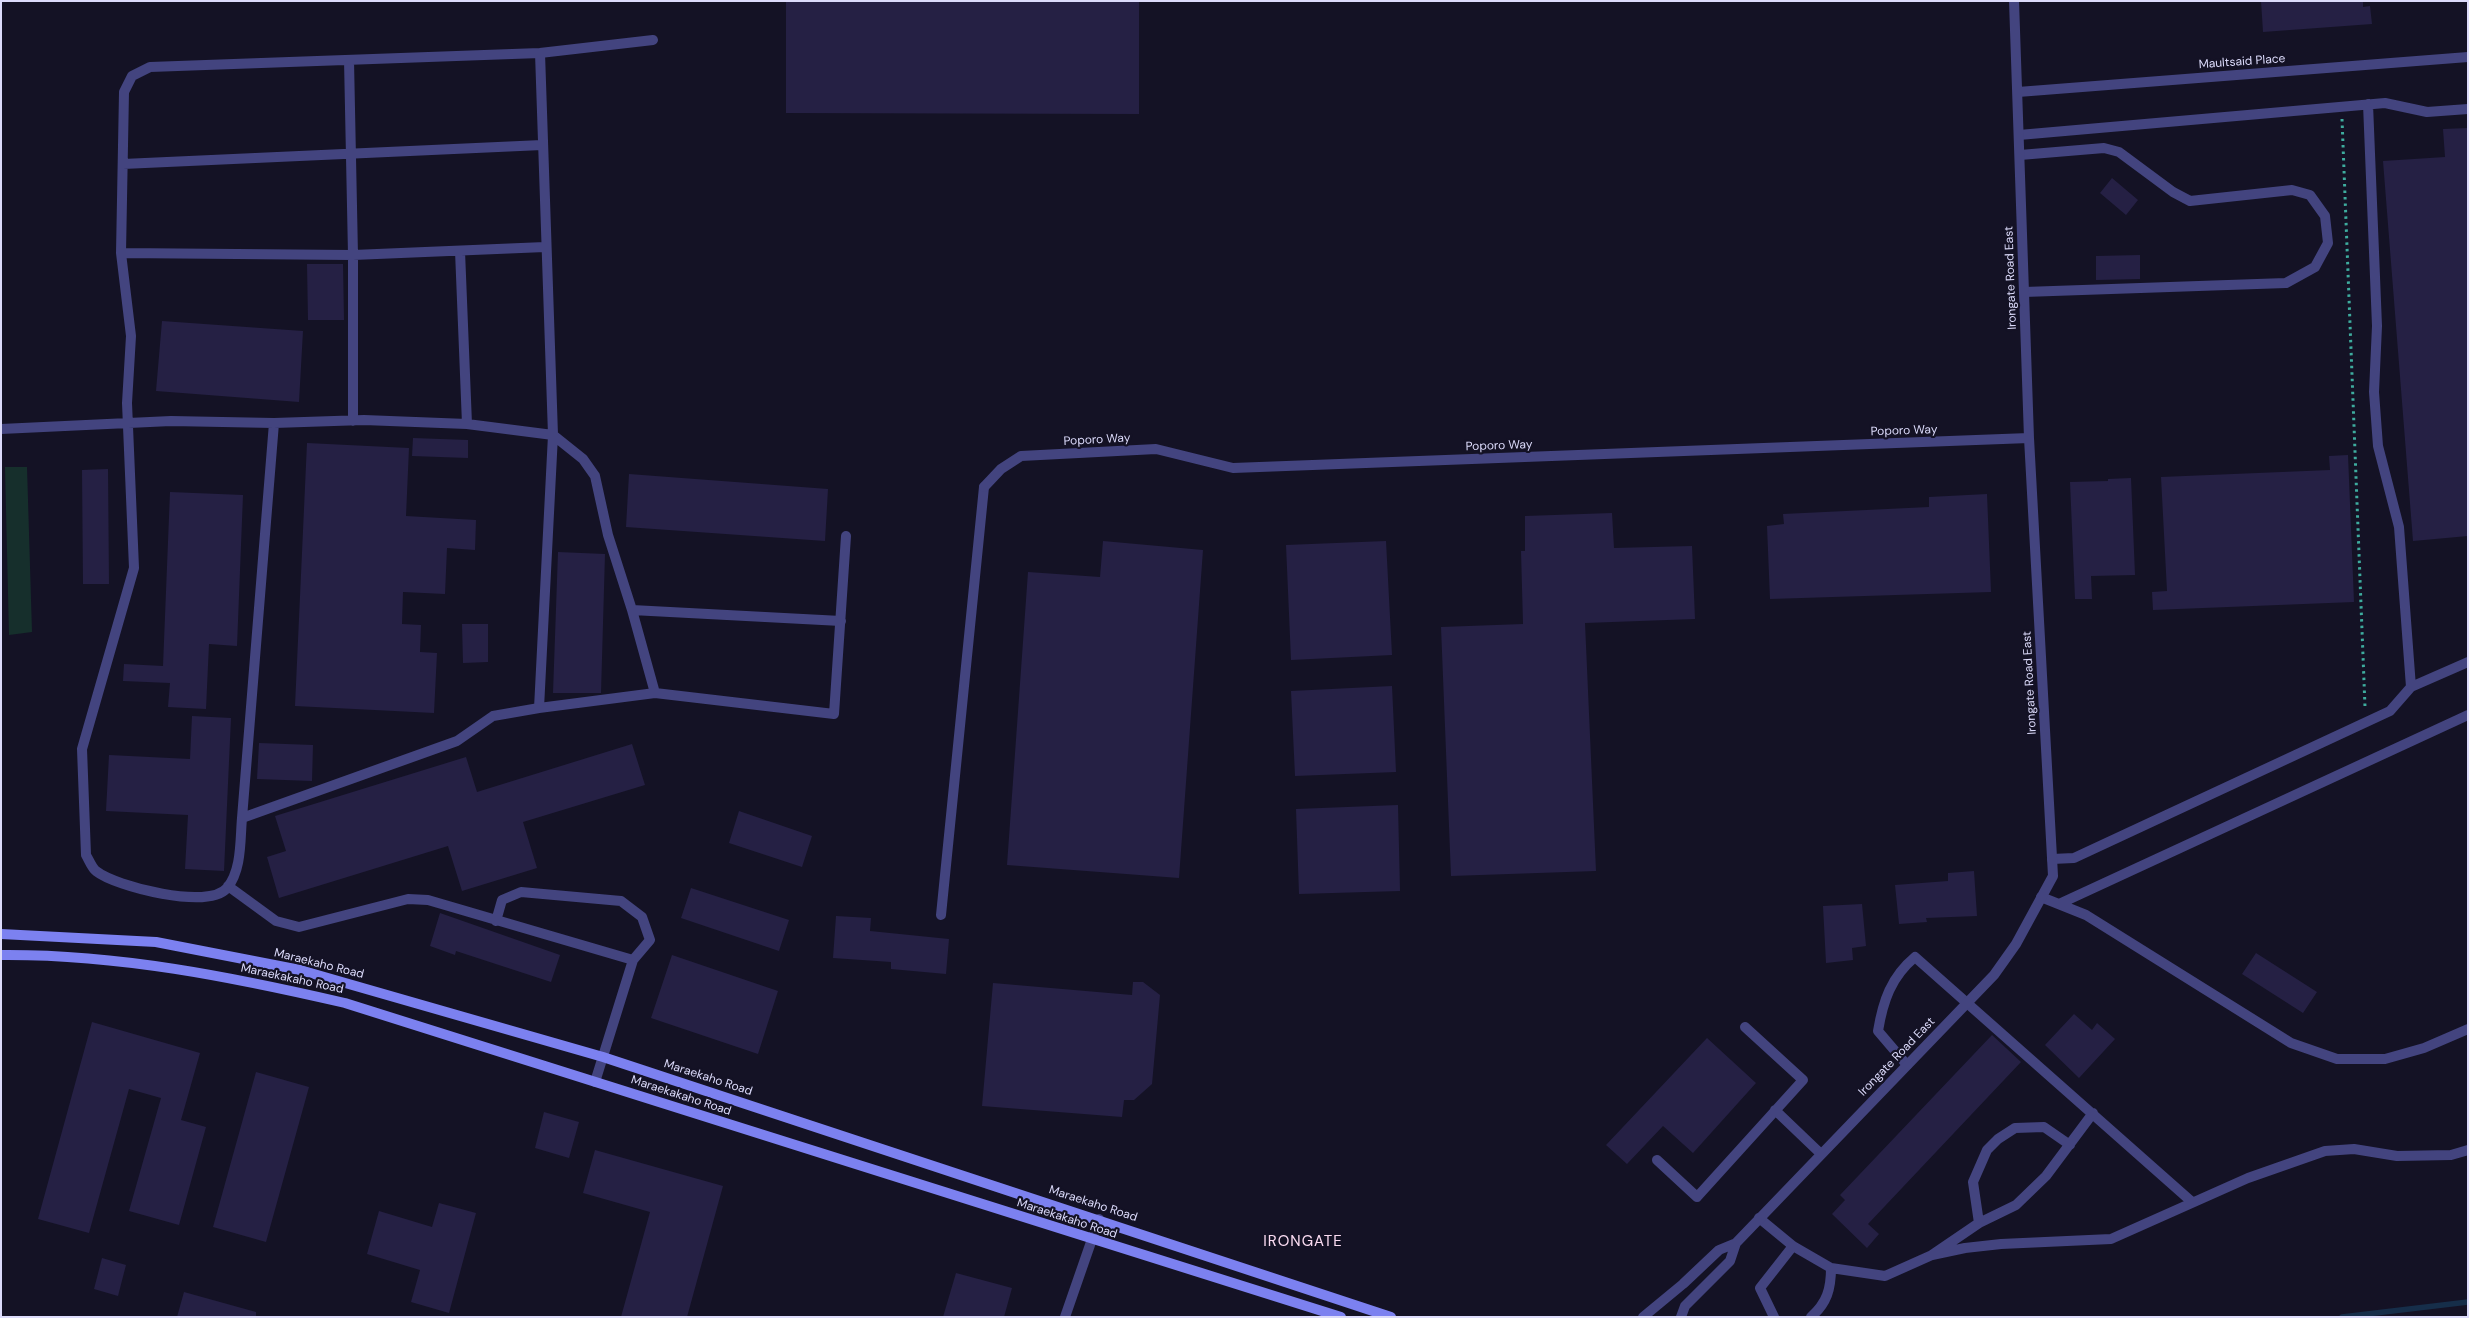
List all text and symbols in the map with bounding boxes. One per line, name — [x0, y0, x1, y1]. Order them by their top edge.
street label: Maultsaid Place — [2198, 52, 2286, 72]
street label: Irongate Road East — [2002, 226, 2020, 330]
street label: Poporo Way — [1870, 423, 1938, 439]
street label: Poporo Way — [1063, 431, 1131, 449]
street label: Poporo Way — [1465, 438, 1533, 454]
street label: Irongate Road East — [2020, 631, 2040, 735]
street label: Maraekaho Road — [273, 946, 365, 982]
street label: Maraekakaho Road — [239, 961, 345, 997]
street label: Irongate Road East — [1856, 1015, 1938, 1099]
street label: Maraekaho Road — [662, 1057, 754, 1099]
street label: Maraekakaho Road — [629, 1073, 733, 1119]
street label: Maraekaho Road — [1047, 1183, 1139, 1225]
street label: Maraekakaho Road — [1015, 1196, 1119, 1242]
district label: IRONGATE — [1262, 1233, 1344, 1251]

